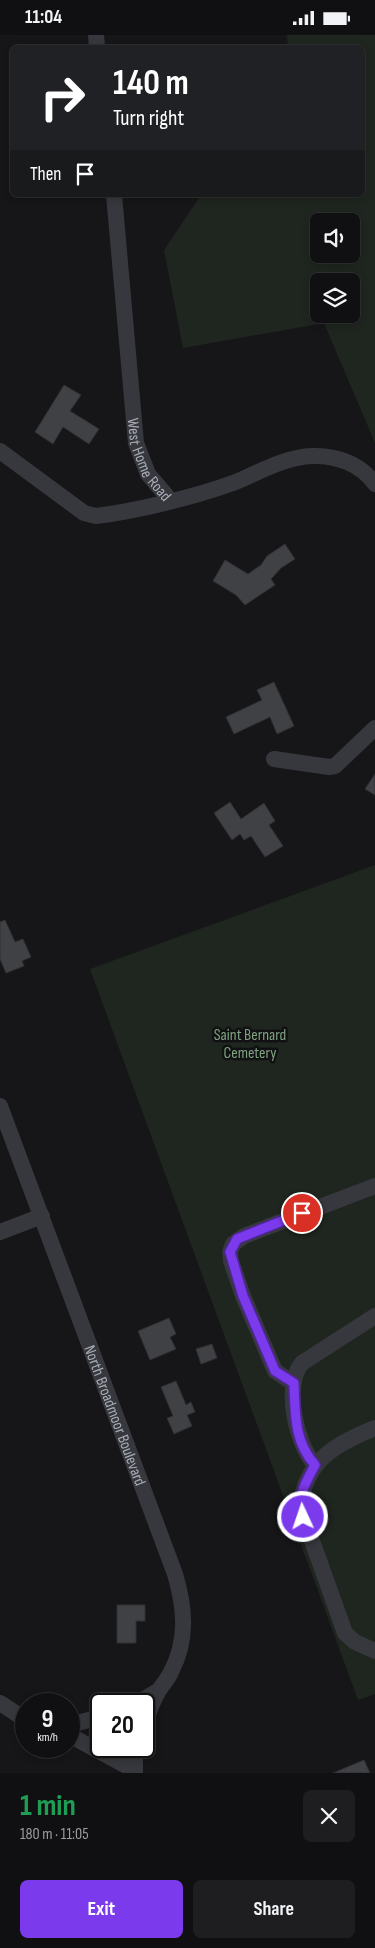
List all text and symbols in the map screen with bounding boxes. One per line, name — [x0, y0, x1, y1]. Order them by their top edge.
text: 11:04 — [25, 6, 62, 29]
text: 140 m — [113, 62, 189, 105]
icon: right — [30, 65, 95, 130]
text: Turn right — [113, 105, 184, 132]
icon: arrive — [71, 160, 99, 188]
text: Then — [30, 163, 61, 186]
map controls — [310, 213, 360, 323]
button: sound — [310, 213, 360, 263]
button: layers — [310, 273, 360, 323]
street label: West Home Road — [123, 417, 175, 506]
park label: Saint Bernard Cemetery — [214, 1026, 286, 1063]
pin — [281, 1192, 323, 1234]
icon: arrive — [288, 1199, 316, 1227]
street label: North Broadmoor Boulevard — [79, 1343, 149, 1488]
position arrow — [276, 1490, 328, 1542]
speed limit sign: 20 — [90, 1693, 155, 1758]
text: 9 — [42, 1704, 53, 1735]
text: km/h — [37, 1730, 58, 1745]
text: 1 min — [20, 1788, 76, 1824]
button: close — [303, 1790, 355, 1842]
text: 180 m · 11:05 — [20, 1825, 89, 1844]
button: Exit — [20, 1880, 183, 1938]
button: Share — [193, 1880, 355, 1938]

